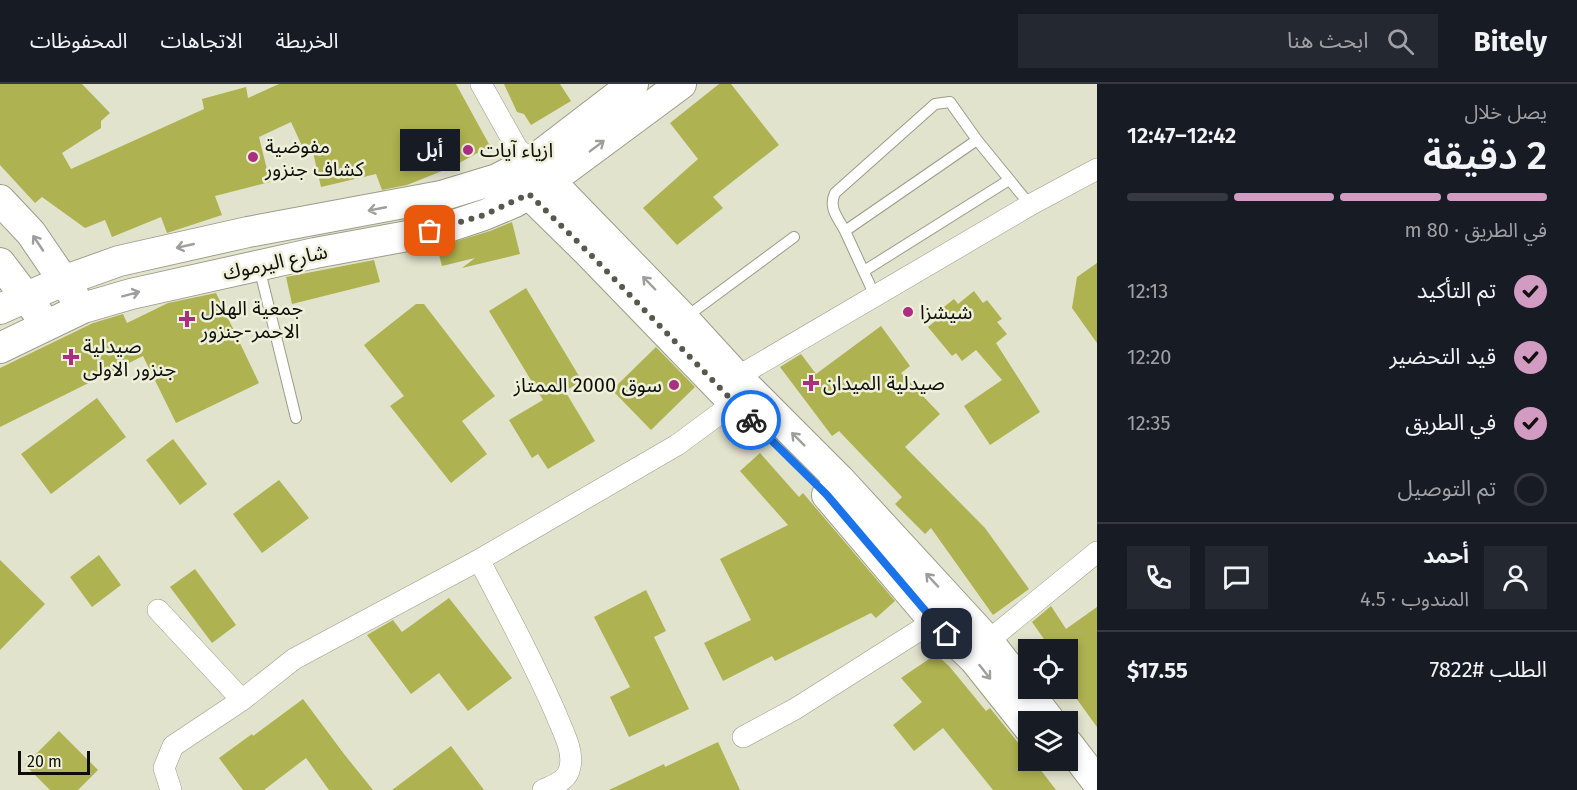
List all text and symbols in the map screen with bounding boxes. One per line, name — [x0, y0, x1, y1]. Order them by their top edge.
search box — [1018, 14, 1438, 68]
icon: search — [1384, 25, 1417, 58]
text: Bitely — [1474, 25, 1547, 58]
text: ابحث هنا — [1287, 27, 1369, 54]
text: المحفوظات — [30, 28, 127, 54]
text: الاتجاهات — [160, 28, 242, 54]
text: الخريطة — [275, 28, 338, 54]
text: يصل خلال — [1464, 100, 1547, 124]
text: 12:42–12:47 — [1127, 122, 1236, 149]
callout: أبل — [400, 129, 460, 171]
text: 2 دقيقة — [1423, 133, 1547, 179]
place label: مفوضية كشاف جنزور — [264, 134, 365, 181]
text: أبل — [417, 138, 443, 162]
place label: ازياء آيات — [480, 138, 553, 162]
one-way arrow — [589, 140, 605, 152]
marker: ازياء آيات — [461, 143, 475, 157]
marker: مفوضية كشاف جنزور — [246, 150, 260, 164]
one-way arrow — [367, 204, 387, 215]
pin — [404, 205, 455, 256]
icon: bag — [413, 214, 446, 247]
text: في الطريق · 80 m — [1404, 218, 1547, 242]
one-way arrow — [32, 235, 44, 251]
street label: شارع اليرموك — [220, 239, 330, 288]
one-way arrow — [176, 241, 195, 252]
one-way arrow — [641, 275, 656, 290]
icon: check — [1514, 275, 1547, 308]
text: تم التأكيد — [1417, 277, 1496, 304]
text: 12:13 — [1127, 279, 1168, 303]
one-way arrow — [122, 288, 141, 299]
place label: جمعية الهلال الاحمر-جنزور — [200, 296, 303, 343]
place label: شيشزا — [920, 300, 972, 324]
marker: شيشزا — [901, 305, 915, 319]
marker: جمعية الهلال الاحمر-جنزور — [178, 310, 196, 328]
place label: صيدلية جنزور الاولى — [83, 334, 176, 381]
icon: check — [1514, 341, 1547, 374]
text: قيد التحضير — [1389, 343, 1496, 370]
text: 12:20 — [1127, 345, 1171, 369]
marker: صيدلية جنزور الاولى — [64, 350, 78, 364]
place label: صيدلية الميدان — [823, 371, 945, 395]
place label: سوق 2000 الممتاز — [513, 373, 662, 397]
marker: صيدلية الميدان — [804, 376, 818, 390]
marker: سوق 2000 الممتاز — [667, 378, 681, 392]
courier — [721, 390, 781, 450]
icon: bike — [735, 404, 768, 437]
icon: check — [1514, 407, 1547, 440]
text: في الطريق — [1405, 409, 1496, 436]
text: 12:35 — [1127, 411, 1171, 435]
one-way arrow — [791, 431, 806, 446]
text: تم التوصيل — [1398, 475, 1496, 502]
text: أحمد — [1423, 542, 1469, 569]
button: phone — [1127, 546, 1190, 609]
button: chat — [1205, 546, 1268, 609]
button: person — [1484, 546, 1547, 609]
one-way arrow — [925, 573, 939, 588]
text: المندوب · 4.5 — [1360, 587, 1469, 611]
pin — [921, 608, 972, 659]
icon: home — [930, 617, 963, 650]
map controls — [1018, 639, 1078, 771]
button: locate — [1018, 639, 1078, 699]
text: الطلب #7822 — [1430, 656, 1547, 683]
text: $17.55 — [1127, 657, 1188, 684]
one-way arrow — [978, 664, 991, 680]
button: layers — [1018, 711, 1078, 771]
scale bar — [18, 748, 90, 776]
text: 20 m — [27, 752, 62, 771]

